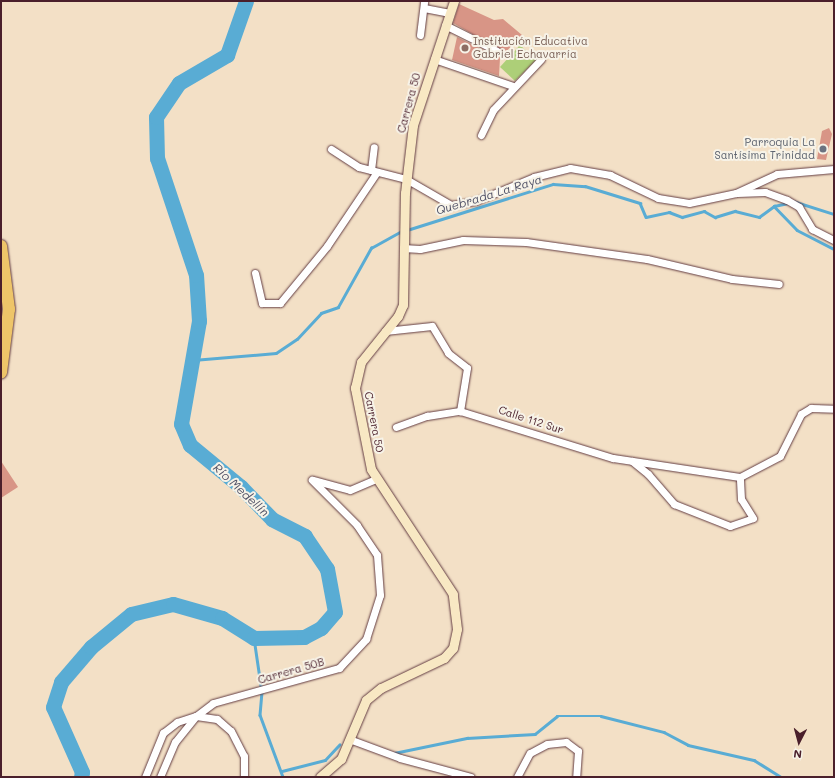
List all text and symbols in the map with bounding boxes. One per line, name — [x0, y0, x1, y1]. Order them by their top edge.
place label: Institución Educativa Gabriel Echavarría — [473, 35, 588, 61]
marker: Institución Educativa Gabriel Echavarría — [460, 43, 470, 53]
street label: Carrera 50 — [395, 72, 423, 134]
place label: Parroquia La Santísima Trinidad — [714, 136, 815, 162]
marker: Parroquia La Santísima Trinidad — [818, 144, 828, 154]
water label: Quebrada La Raya — [434, 172, 544, 218]
street label: Carrera 50 — [362, 390, 386, 454]
street label: Calle 112 Sur — [497, 403, 565, 437]
water label: Río Medellín — [210, 461, 272, 519]
street label: Carrera 50B — [256, 655, 326, 687]
north arrow — [779, 722, 819, 762]
text: N — [793, 747, 803, 762]

